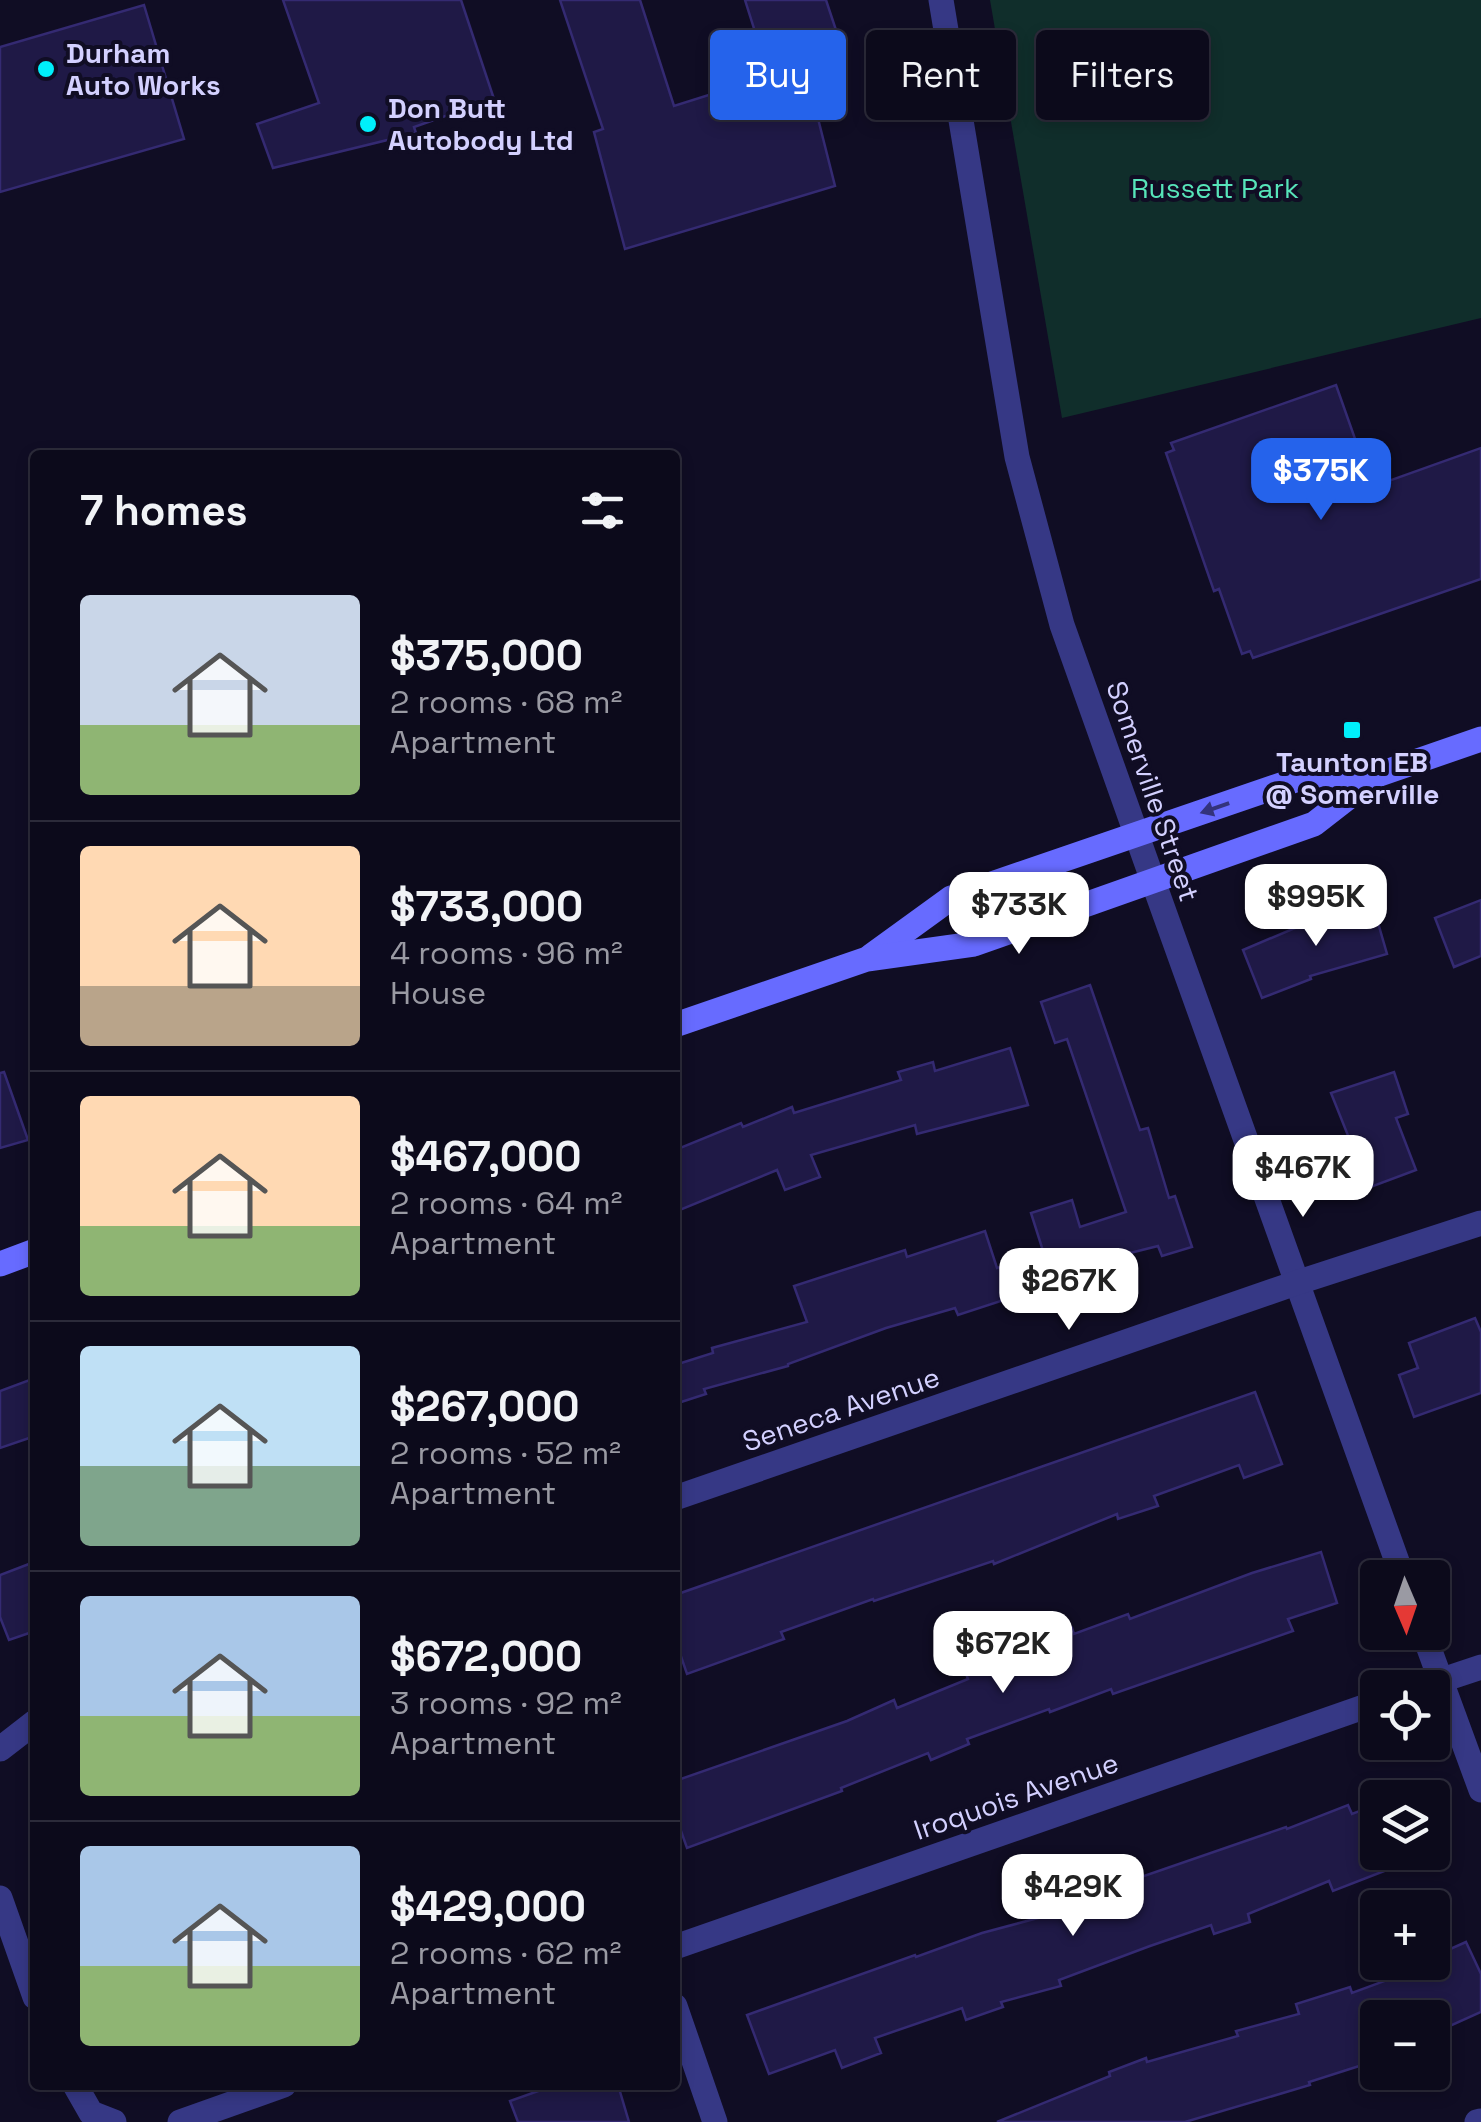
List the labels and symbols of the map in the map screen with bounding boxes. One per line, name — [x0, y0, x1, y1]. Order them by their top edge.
place label: Durham Auto Works — [66, 35, 221, 103]
marker: Durham Auto Works — [35, 58, 57, 80]
place label: Don Butt Autobody Ltd — [388, 90, 574, 158]
marker: Don Butt Autobody Ltd — [357, 113, 379, 135]
park label: Russett Park — [1131, 170, 1299, 206]
pin: $375K — [1251, 438, 1391, 523]
street label: Somerville Street — [1098, 676, 1208, 906]
marker: Taunton EB @ Somerville — [1341, 719, 1363, 741]
place label: Taunton EB @ Somerville — [1265, 744, 1439, 812]
one-way arrow — [1200, 801, 1230, 816]
pin: $995K — [1246, 864, 1386, 949]
pin: $733K — [949, 872, 1089, 957]
pin: $467K — [1233, 1135, 1373, 1220]
pin: $267K — [999, 1248, 1139, 1333]
street label: Seneca Avenue — [738, 1358, 944, 1460]
north arrow — [1360, 1560, 1450, 1650]
pin: $672K — [933, 1611, 1073, 1696]
street label: Iroquois Avenue — [909, 1744, 1123, 1848]
pin: $429K — [1003, 1854, 1143, 1939]

